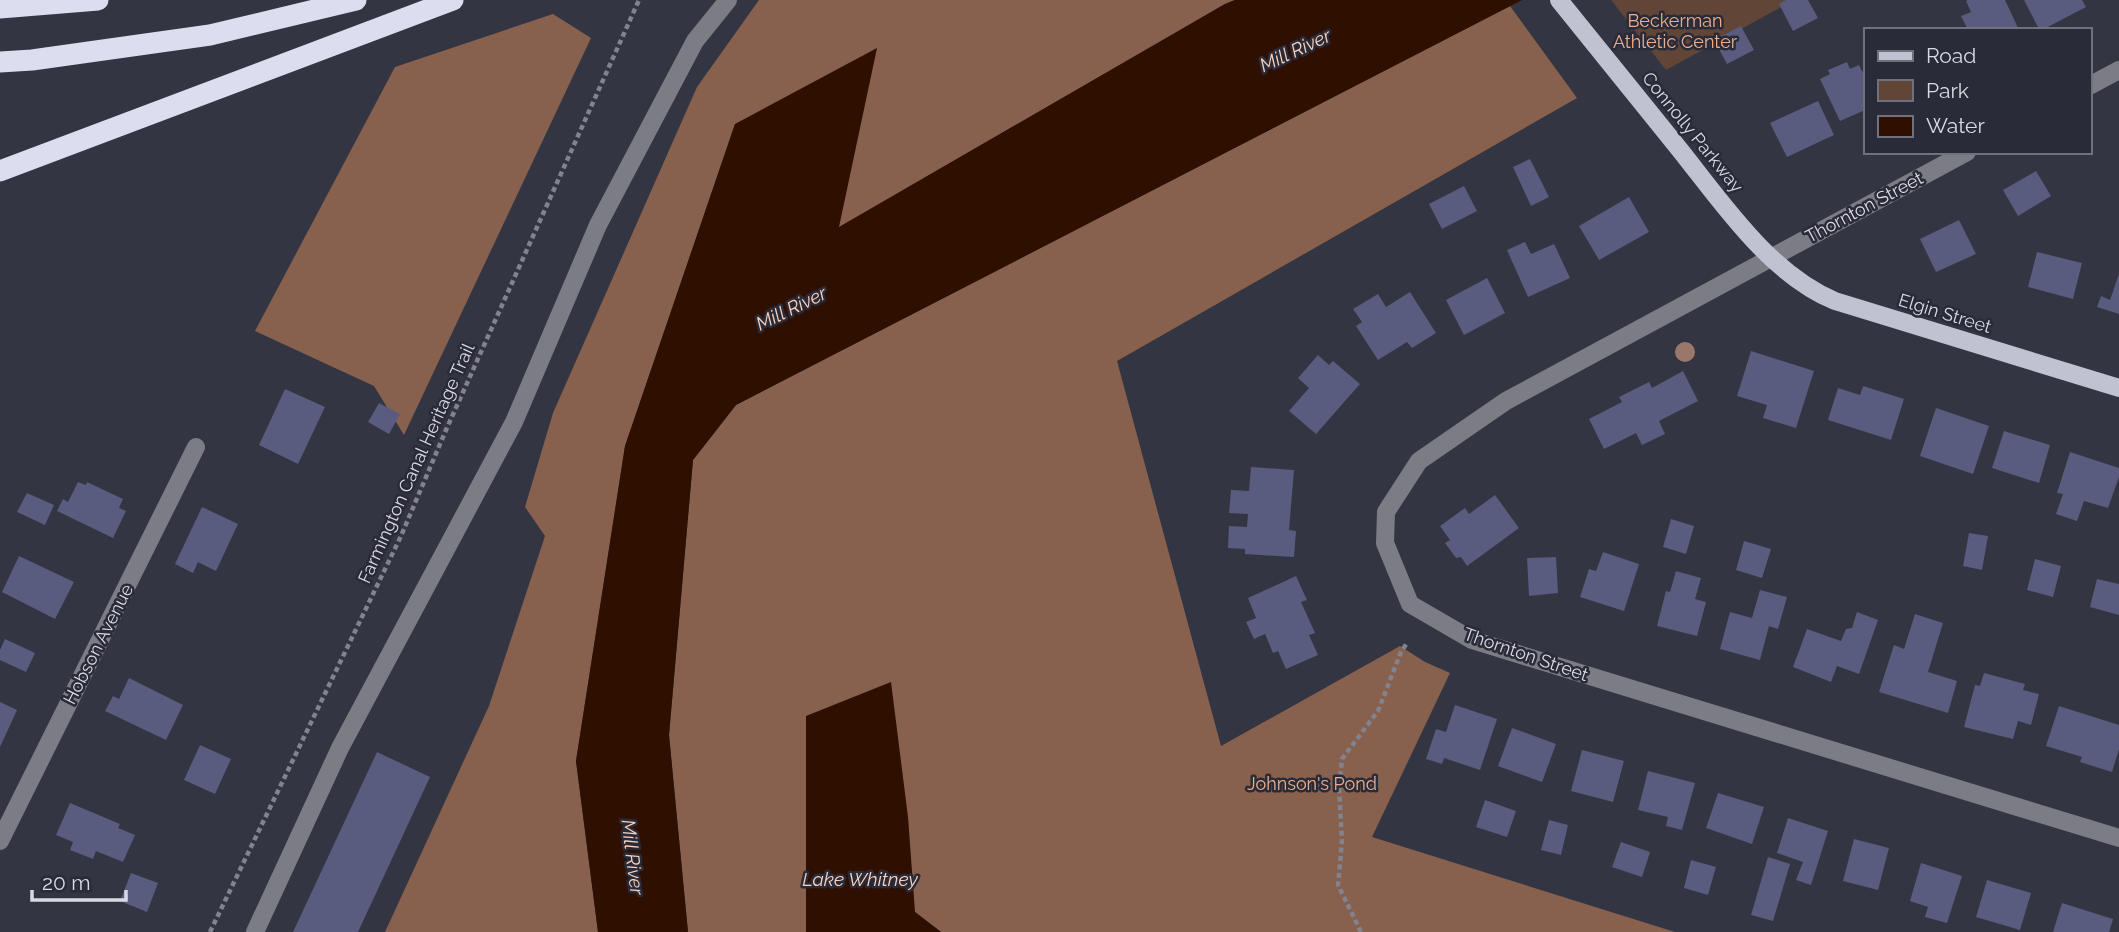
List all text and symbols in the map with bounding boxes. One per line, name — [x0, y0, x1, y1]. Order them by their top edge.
park label: Beckerman Athletic Center — [1613, 10, 1738, 52]
water label: Mill River — [1256, 23, 1335, 76]
legend — [1864, 28, 2091, 154]
text: Road — [1926, 43, 1976, 68]
street label: Connolly Parkway — [1638, 68, 1748, 197]
text: Park — [1926, 78, 1969, 103]
text: Water — [1926, 113, 1985, 138]
street label: Thornton Street — [1801, 167, 1927, 247]
water label: Mill River — [752, 281, 831, 335]
street label: Elgin Street — [1896, 289, 1994, 337]
street label: Farmington Canal Heritage Trail — [353, 340, 479, 586]
street label: Hobson Avenue — [59, 580, 138, 708]
street label: Thornton Street — [1461, 623, 1591, 685]
park label: Johnson's Pond — [1247, 773, 1377, 794]
water label: Mill River — [617, 818, 649, 898]
scale bar — [32, 858, 126, 902]
water label: Lake Whitney — [802, 868, 918, 890]
text: 20 m — [42, 870, 90, 895]

